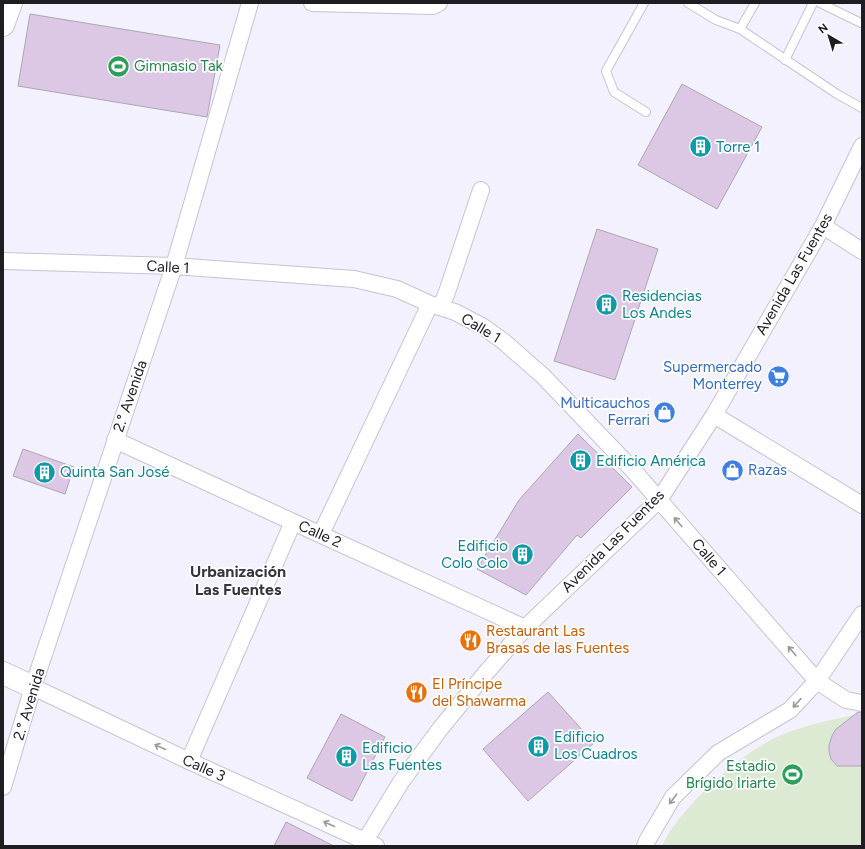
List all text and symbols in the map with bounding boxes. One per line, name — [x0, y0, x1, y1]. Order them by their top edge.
north arrow — [809, 16, 849, 56]
text: N — [816, 21, 831, 36]
sports icon: Gimnasio Tak — [106, 53, 132, 79]
place label: Gimnasio Tak — [134, 57, 224, 75]
building icon: Torre 1 — [687, 134, 713, 160]
place label: Torre 1 — [716, 138, 760, 156]
street label: Avenida Las Fuentes — [752, 210, 836, 338]
street label: Calle 1 — [146, 257, 190, 277]
place label: Residencias Los Andes — [622, 287, 702, 322]
building icon: Residencias Los Andes — [593, 292, 619, 318]
street label: Calle 1 — [458, 309, 504, 347]
street label: 2.° Avenida — [109, 358, 151, 434]
place label: Supermercado Monterrey — [663, 358, 762, 393]
supermarket icon: Supermercado Monterrey — [765, 363, 791, 389]
place label: Multicauchos Ferrari — [560, 394, 650, 429]
shop icon: Multicauchos Ferrari — [652, 399, 678, 425]
building icon: Edificio América — [567, 448, 593, 474]
place label: Edificio América — [596, 452, 706, 470]
shop icon: Razas — [719, 457, 745, 483]
building icon: Quinta San José — [31, 459, 57, 485]
place label: Razas — [748, 461, 787, 479]
place label: Quinta San José — [60, 463, 169, 481]
street label: Avenida Las Fuentes — [558, 486, 668, 596]
street label: Calle 2 — [296, 517, 344, 551]
one-way arrow — [674, 517, 683, 527]
street label: Calle 1 — [688, 535, 730, 579]
place label: Edificio Colo Colo — [441, 537, 508, 572]
building icon: Edificio Colo Colo — [510, 542, 536, 568]
district label: Urbanización Las Fuentes — [190, 562, 286, 599]
place label: Restaurant Las Brasas de las Fuentes — [486, 622, 629, 657]
restaurant icon: Restaurant Las Brasas de las Fuentes — [457, 627, 483, 653]
one-way arrow — [787, 646, 796, 657]
street label: 2.° Avenida — [9, 666, 49, 742]
place label: El Príncipe del Shawarma — [432, 675, 526, 710]
restaurant icon: El Príncipe del Shawarma — [403, 680, 429, 706]
one-way arrow — [792, 698, 802, 708]
place label: Edificio Los Cuadros — [554, 728, 638, 763]
building icon: Edificio Los Cuadros — [525, 733, 551, 759]
place label: Edificio Las Fuentes — [362, 739, 442, 774]
one-way arrow — [154, 743, 166, 750]
building icon: Edificio Las Fuentes — [333, 744, 359, 770]
street label: Calle 3 — [180, 751, 228, 785]
place label: Estadio Brígido Iriarte — [686, 757, 776, 792]
sports icon: Estadio Brígido Iriarte — [779, 762, 805, 788]
one-way arrow — [669, 793, 677, 804]
one-way arrow — [323, 820, 335, 827]

